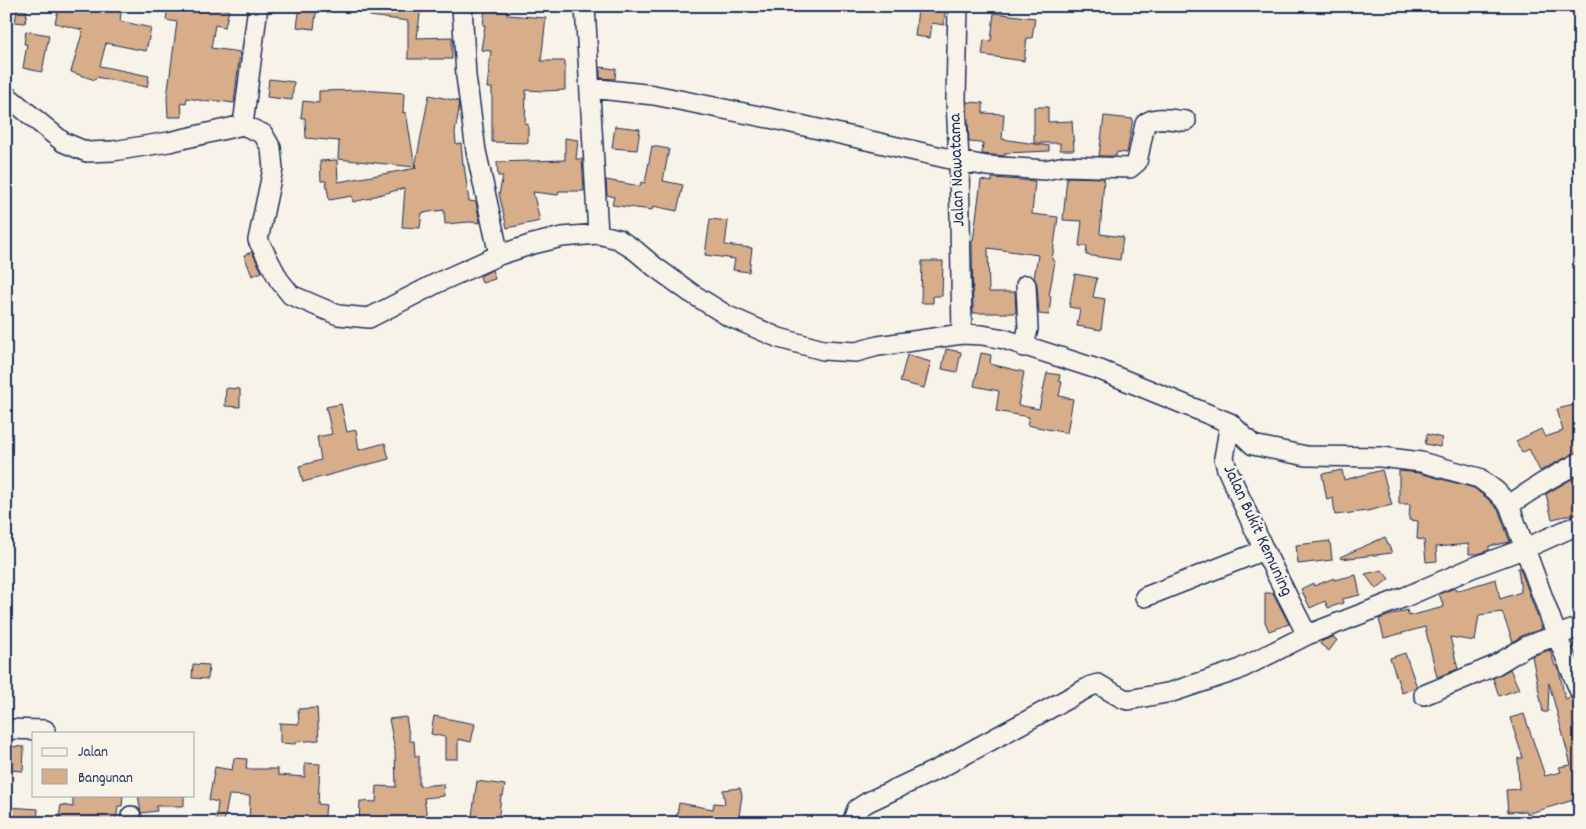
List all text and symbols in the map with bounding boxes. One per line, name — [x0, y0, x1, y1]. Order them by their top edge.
street label: Jalan Nawatama — [944, 112, 972, 227]
street label: Jalan Bukit Kemuning — [1216, 461, 1298, 601]
legend — [32, 732, 195, 796]
text: Jalan — [78, 742, 108, 764]
text: Bangunan — [78, 768, 133, 790]

